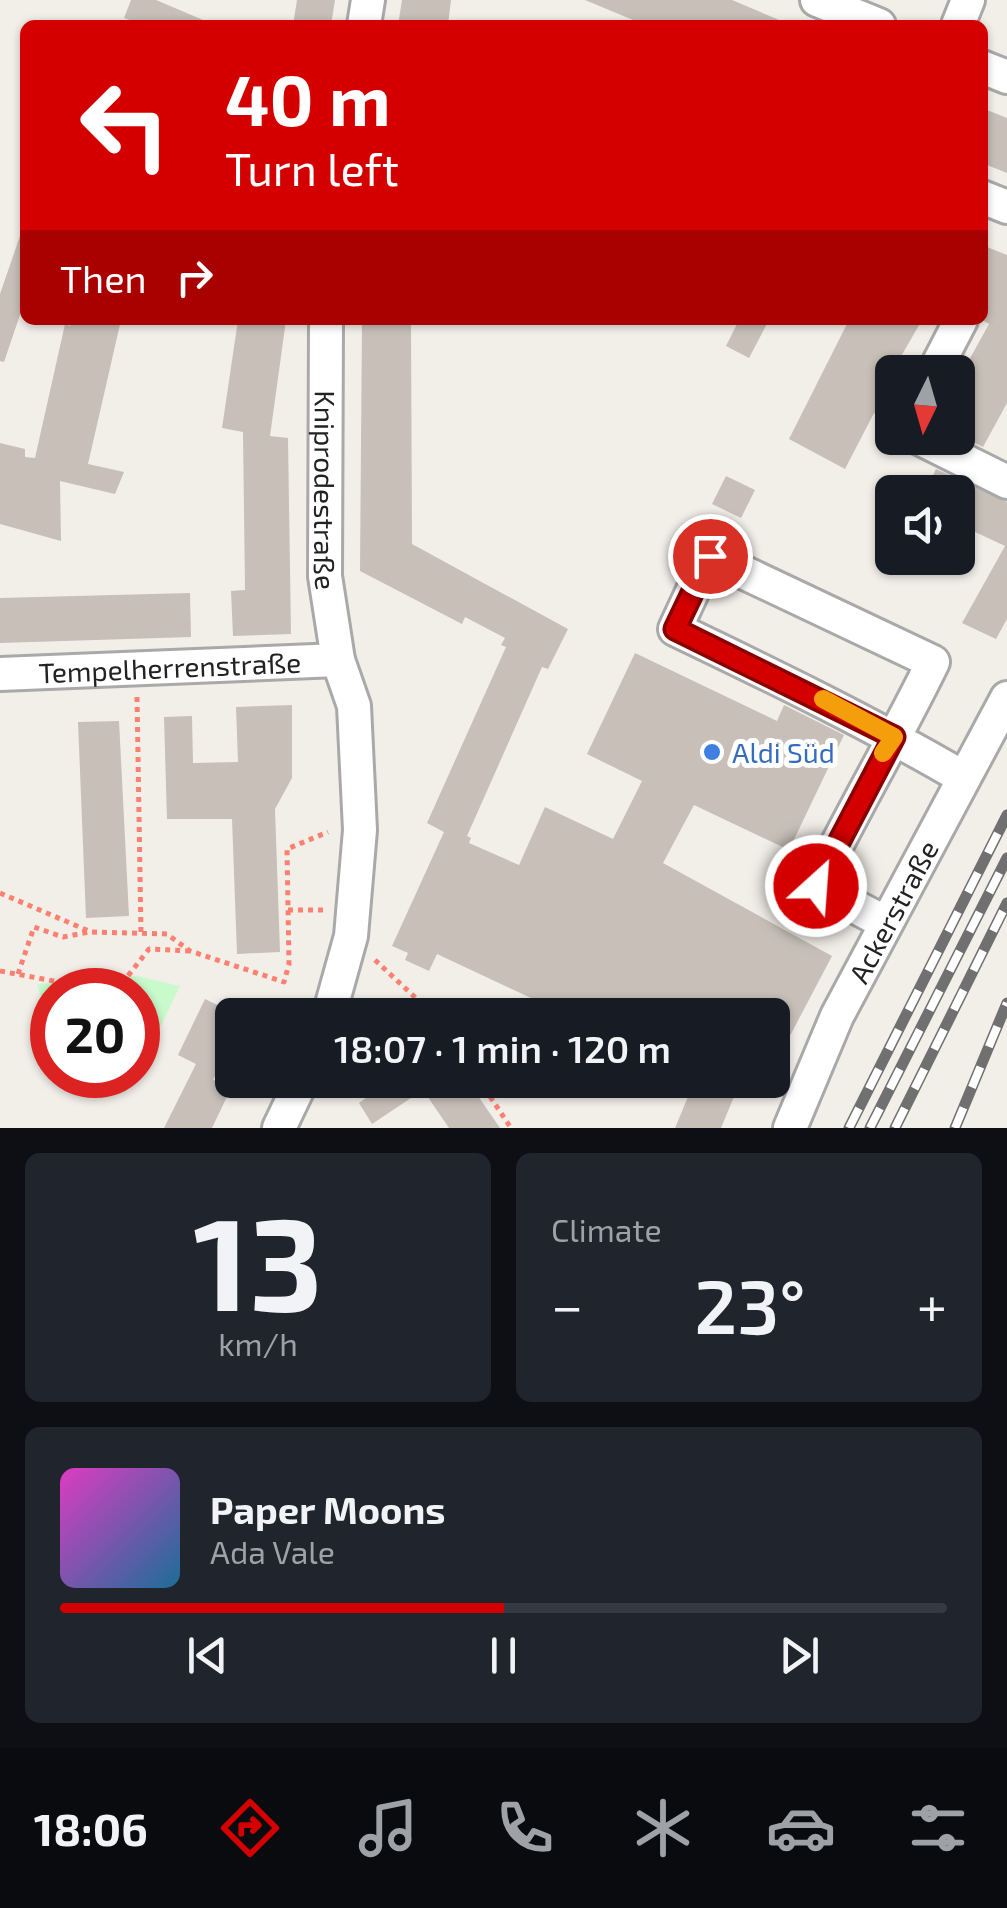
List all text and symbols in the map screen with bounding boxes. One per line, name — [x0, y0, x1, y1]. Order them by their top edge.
text: 40 m — [225, 56, 391, 140]
icon: left — [60, 60, 190, 190]
text: Turn left — [225, 141, 399, 195]
icon: right — [167, 250, 222, 305]
text: Then — [60, 255, 147, 301]
north arrow — [875, 355, 975, 455]
map controls — [875, 355, 975, 575]
street label: Kniprodestraße — [308, 390, 344, 592]
button: sound — [875, 475, 975, 575]
pin — [668, 514, 753, 599]
icon: arrive — [683, 529, 738, 584]
street label: Tempelherrenstraße — [38, 645, 302, 689]
place label: Aldi Süd — [732, 735, 835, 769]
marker: Aldi Süd — [701, 741, 723, 763]
position arrow — [764, 834, 868, 938]
street label: Ackerstraße — [841, 834, 945, 989]
speed limit sign: 20 — [30, 968, 160, 1098]
text: 18:07 · 1 min · 120 m — [334, 1025, 671, 1071]
text: 13 — [193, 1181, 323, 1337]
text: Climate — [551, 1210, 662, 1248]
text: 23° — [694, 1259, 806, 1349]
text: − — [551, 1271, 583, 1337]
text: + — [917, 1271, 947, 1337]
text: km/h — [218, 1324, 298, 1362]
text: Paper Moons — [210, 1486, 446, 1532]
text: Ada Vale — [210, 1532, 335, 1570]
icon: previous — [180, 1628, 235, 1683]
icon: pause — [476, 1628, 531, 1683]
icon: next — [772, 1628, 827, 1683]
icon: directions — [215, 1793, 285, 1863]
icon: music — [353, 1793, 423, 1863]
icon: phone — [490, 1793, 560, 1863]
icon: climate — [628, 1793, 698, 1863]
icon: car — [766, 1793, 836, 1863]
icon: filters — [903, 1793, 973, 1863]
text: 18:06 — [34, 1801, 148, 1855]

